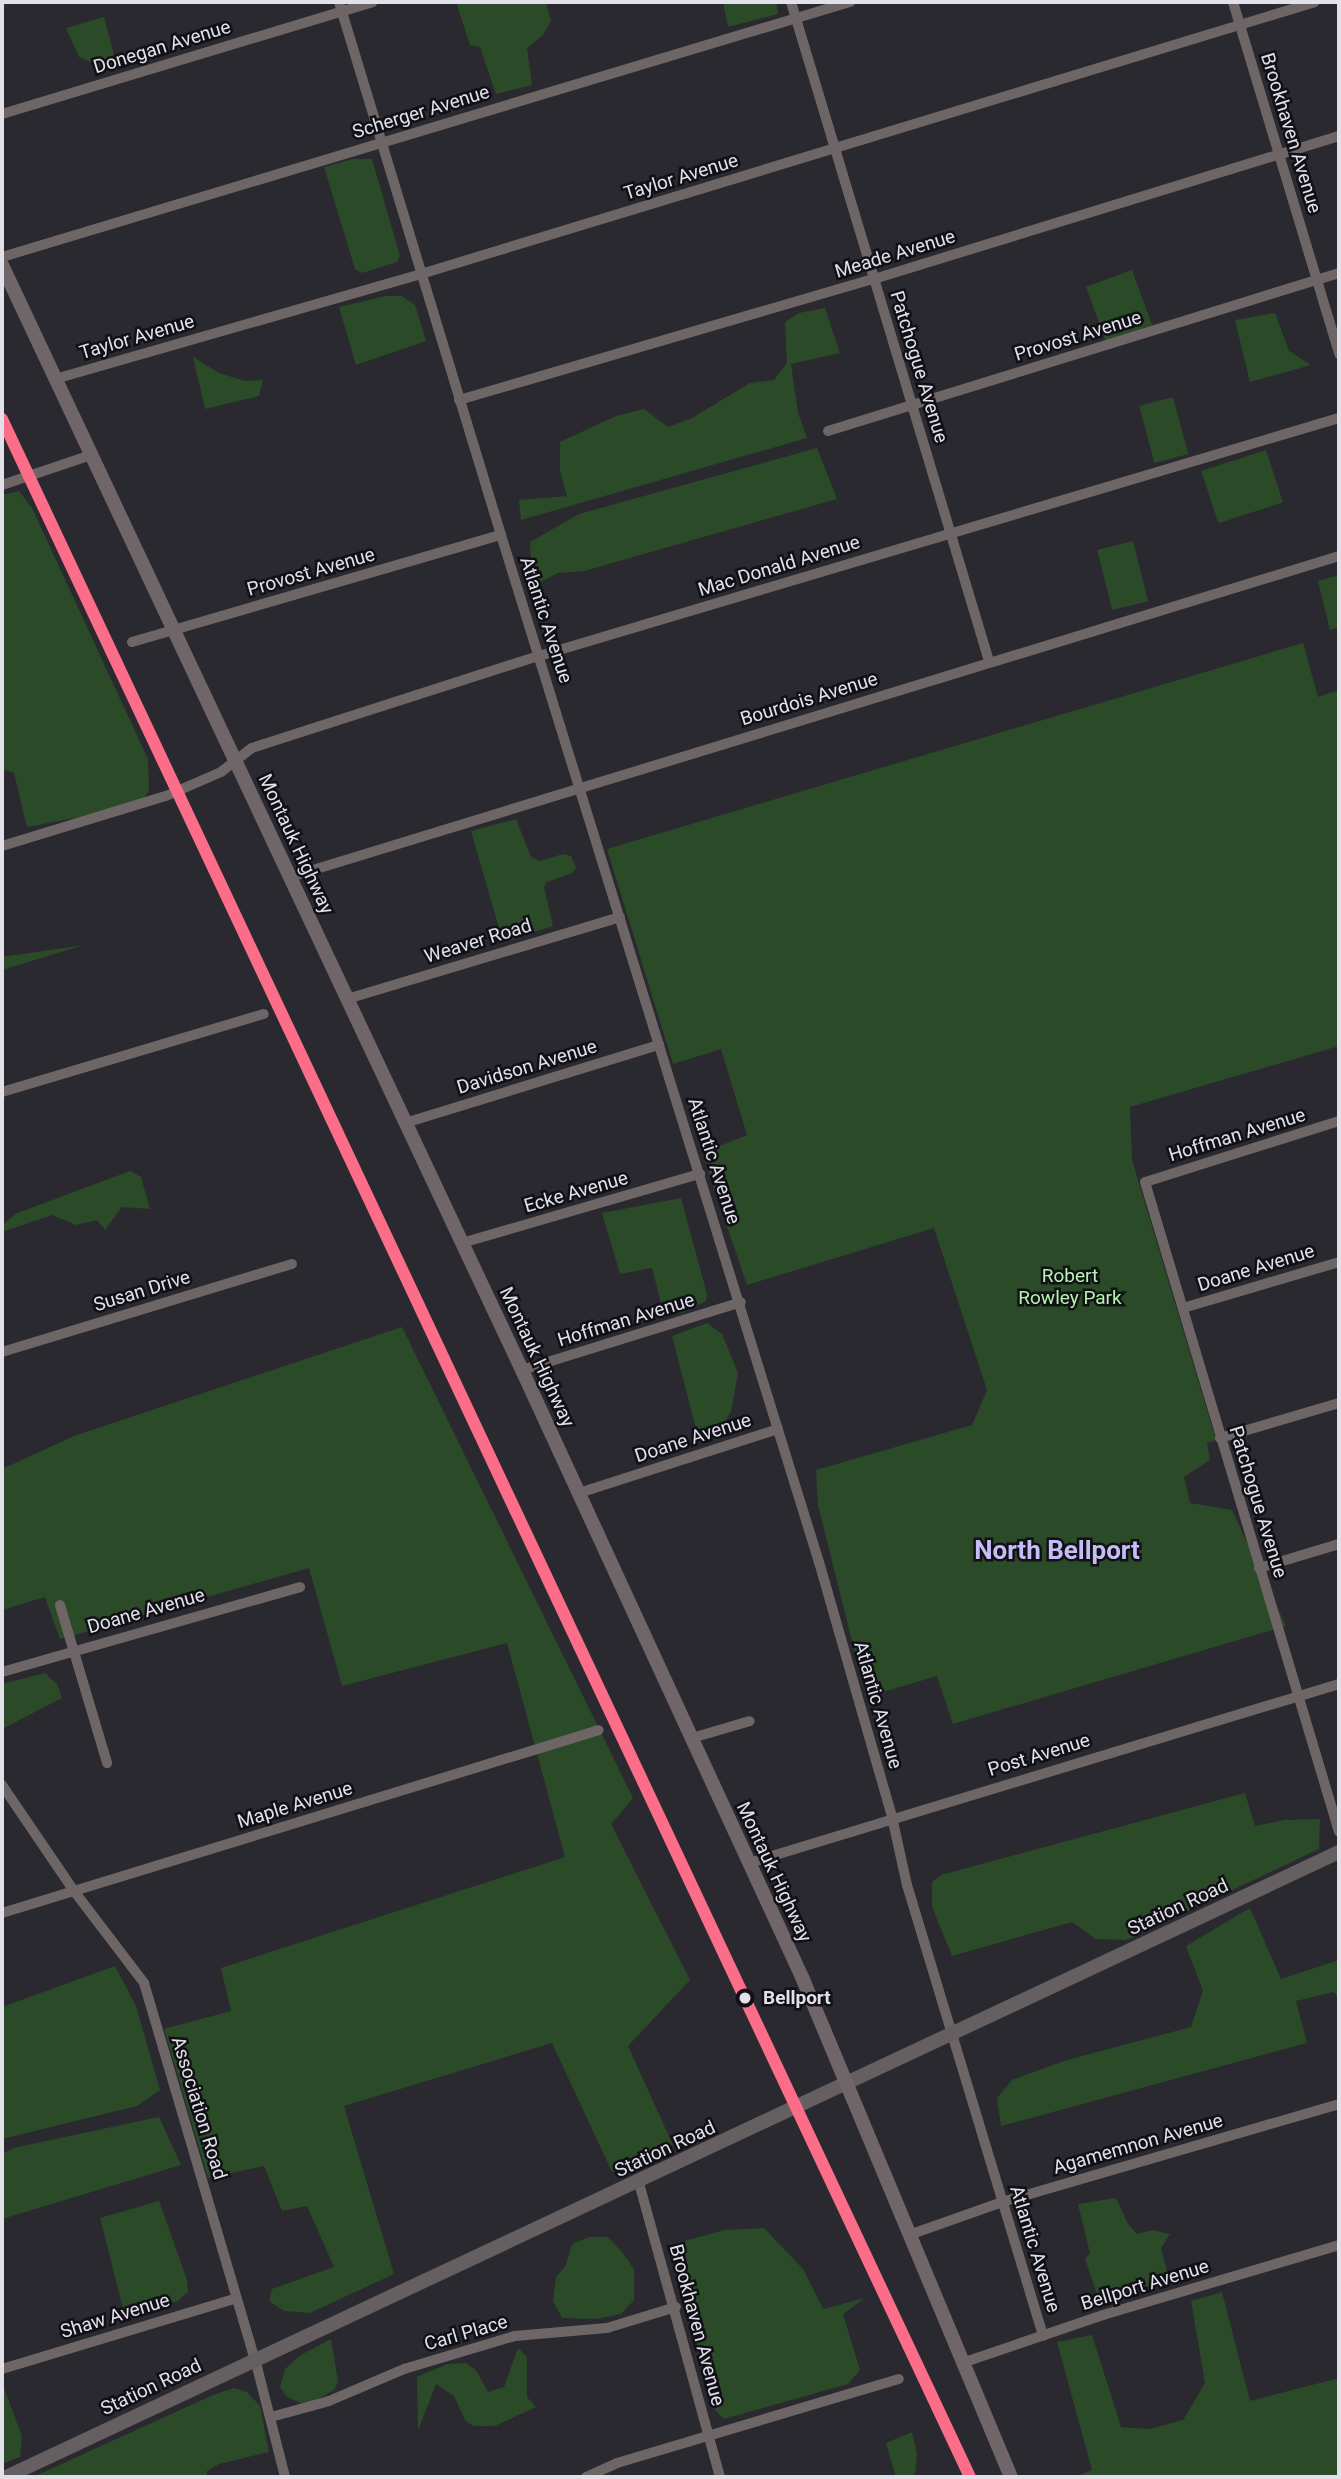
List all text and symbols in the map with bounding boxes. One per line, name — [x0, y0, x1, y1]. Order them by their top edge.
street label: Donegan Avenue — [91, 15, 233, 79]
street label: Brookhaven Avenue — [1256, 50, 1326, 216]
street label: Scherger Avenue — [350, 80, 492, 144]
street label: Taylor Avenue — [621, 149, 741, 205]
street label: Meade Avenue — [832, 225, 958, 283]
street label: Patchogue Avenue — [885, 288, 953, 446]
street label: Provost Avenue — [1012, 306, 1144, 366]
street label: Taylor Avenue — [77, 310, 197, 364]
street label: Mac Donald Avenue — [695, 531, 863, 601]
street label: Provost Avenue — [245, 543, 377, 601]
street label: Atlantic Avenue — [515, 554, 577, 686]
street label: Bourdois Avenue — [738, 667, 880, 731]
street label: Montauk Highway — [254, 770, 338, 918]
street label: Weaver Road — [422, 914, 534, 968]
street label: Davidson Avenue — [454, 1035, 600, 1099]
street label: Atlantic Avenue — [683, 1095, 745, 1227]
street label: Hoffman Avenue — [1166, 1103, 1308, 1167]
street label: Ecke Avenue — [521, 1166, 631, 1218]
street label: Doane Avenue — [1195, 1239, 1317, 1297]
park label: Robert Rowley Park — [1018, 1265, 1122, 1309]
street label: Susan Drive — [91, 1266, 193, 1316]
street label: Montauk Highway — [495, 1283, 579, 1431]
street label: Hoffman Avenue — [555, 1288, 697, 1352]
street label: Doane Avenue — [632, 1408, 754, 1468]
street label: Patchogue Avenue — [1224, 1423, 1292, 1581]
district label: North Bellport — [974, 1535, 1140, 1567]
street label: Doane Avenue — [85, 1583, 207, 1639]
street label: Atlantic Avenue — [849, 1639, 907, 1771]
street label: Post Avenue — [985, 1729, 1093, 1781]
street label: Maple Avenue — [235, 1777, 355, 1833]
street label: Montauk Highway — [732, 1798, 816, 1946]
street label: Station Road — [1124, 1874, 1232, 1940]
marker: Bellport — [733, 1986, 757, 2010]
place label: Bellport — [763, 1987, 831, 2009]
street label: Association Road — [166, 2034, 232, 2182]
street label: Agamemnon Avenue — [1051, 2109, 1225, 2179]
street label: Station Road — [611, 2116, 719, 2182]
street label: Atlantic Avenue — [1005, 2183, 1065, 2315]
street label: Brookhaven Avenue — [664, 2242, 730, 2408]
street label: Bellport Avenue — [1078, 2255, 1212, 2315]
street label: Shaw Avenue — [58, 2289, 172, 2343]
street label: Carl Place — [422, 2310, 510, 2356]
street label: Station Road — [97, 2354, 205, 2420]

